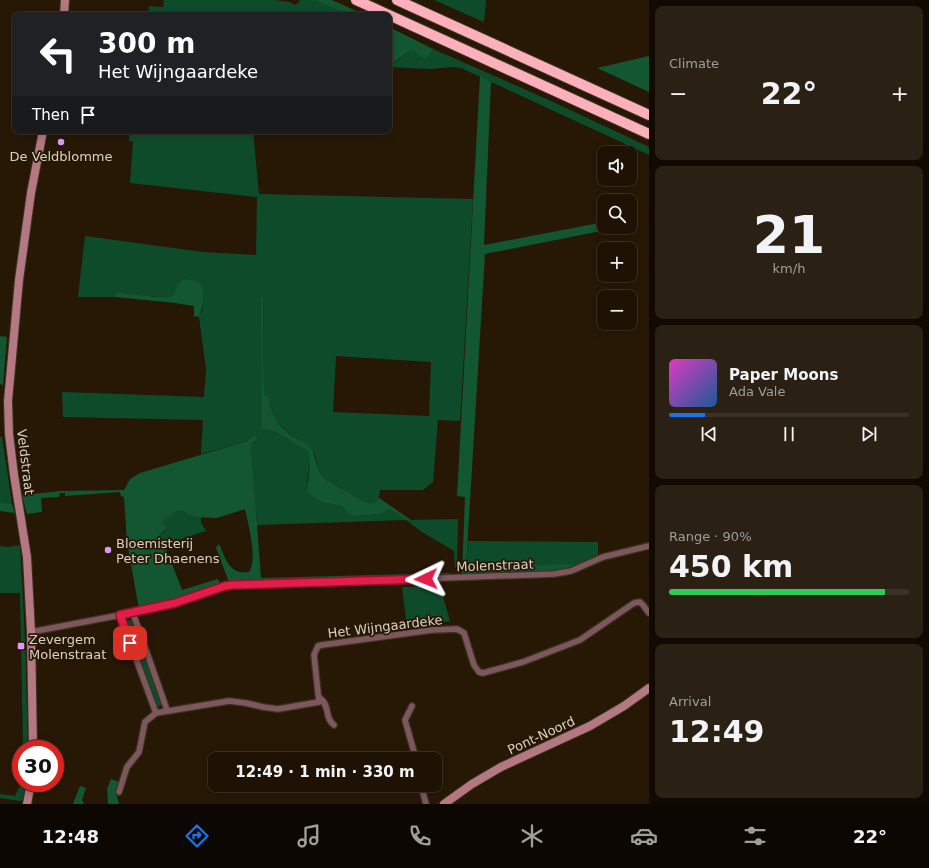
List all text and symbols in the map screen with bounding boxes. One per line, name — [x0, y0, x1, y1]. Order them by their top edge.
text: 300 m — [98, 27, 195, 60]
icon: left — [32, 28, 84, 80]
text: Climate — [669, 56, 719, 71]
text: Het Wijngaardeke — [98, 61, 258, 82]
text: 22° — [761, 76, 817, 111]
text: − — [669, 81, 687, 106]
text: + — [891, 81, 909, 106]
icon: arrive — [77, 104, 99, 126]
text: Then — [32, 106, 69, 124]
marker: De Veldblomme — [56, 137, 66, 147]
map controls — [597, 146, 637, 330]
button: sound — [597, 146, 637, 186]
place label: De Veldblomme — [9, 149, 113, 164]
button: search — [597, 194, 637, 234]
text: 21 — [753, 205, 825, 265]
button: + — [597, 242, 637, 282]
text: km/h — [773, 261, 805, 276]
button: − — [597, 290, 637, 330]
text: Paper Moons — [729, 366, 838, 384]
text: Ada Vale — [729, 384, 785, 399]
icon: previous — [698, 423, 720, 445]
icon: pause — [778, 423, 800, 445]
icon: next — [858, 423, 880, 445]
street label: Veldstraat — [14, 428, 37, 496]
text: Range · 90% — [669, 529, 752, 544]
place label: Bloemisterij Peter Dhaenens — [116, 536, 220, 566]
marker: Bloemisterij Peter Dhaenens — [103, 545, 113, 555]
text: 450 km — [669, 549, 793, 584]
street label: Molenstraat — [456, 557, 534, 574]
position arrow — [405, 558, 447, 600]
street label: Het Wijngaardeke — [327, 612, 443, 641]
pin — [113, 626, 147, 660]
place label: Zevergem Molenstraat — [29, 632, 106, 662]
icon: arrive — [119, 632, 141, 654]
marker: Zevergem Molenstraat — [16, 641, 26, 651]
text: Arrival — [669, 694, 711, 709]
street label: Pont-Noord — [505, 713, 577, 758]
text: 12:49 — [669, 714, 765, 749]
speed limit sign: 30 — [12, 740, 64, 792]
text: 12:49 · 1 min · 330 m — [235, 763, 415, 781]
icon: directions — [183, 822, 211, 850]
icon: music — [295, 822, 323, 850]
icon: phone — [406, 822, 434, 850]
icon: climate — [518, 822, 546, 850]
icon: car — [630, 822, 658, 850]
icon: filters — [741, 822, 769, 850]
text: 12:48 — [42, 826, 99, 847]
text: 22° — [853, 826, 887, 847]

